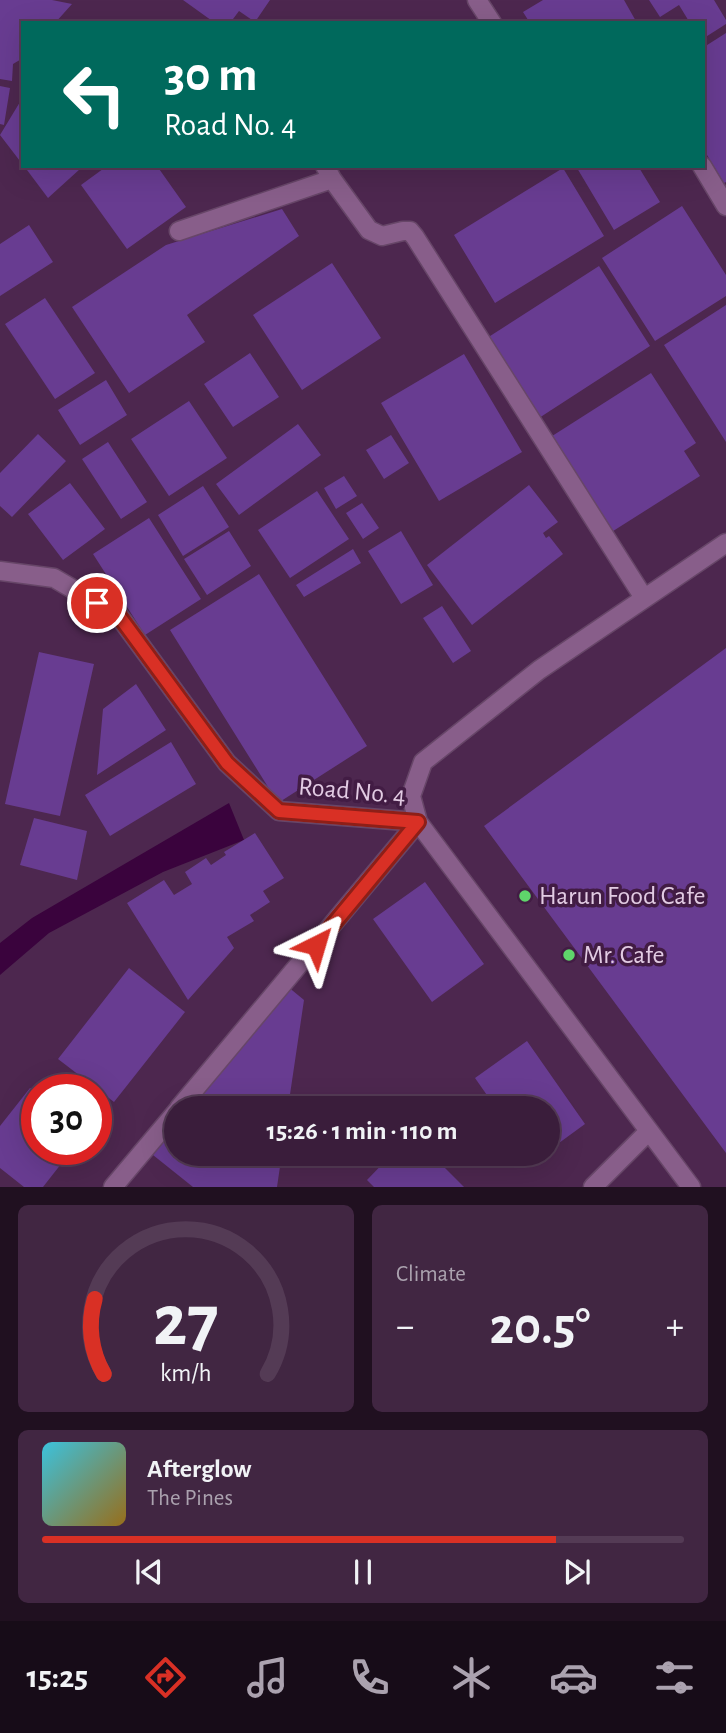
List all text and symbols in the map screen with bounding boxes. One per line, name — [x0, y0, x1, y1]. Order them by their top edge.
icon: left — [49, 49, 140, 140]
text: 30 m — [164, 51, 258, 100]
text: Road No. 4 — [164, 109, 296, 141]
pin — [67, 573, 127, 633]
icon: arrive — [78, 584, 116, 622]
street label: Road No. 4 — [297, 773, 407, 809]
place label: Harun Food Cafe — [539, 883, 705, 909]
marker: Harun Food Cafe — [517, 888, 533, 904]
position arrow — [279, 908, 353, 982]
place label: Mr. Cafe — [583, 942, 664, 968]
marker: Mr. Cafe — [561, 947, 577, 963]
speed limit sign: 30 — [21, 1074, 112, 1165]
text: 15:26 · 1 min · 110 m — [267, 1118, 457, 1144]
text: Climate — [396, 1263, 466, 1286]
text: 27 — [153, 1287, 219, 1360]
text: 20.5° — [489, 1301, 591, 1353]
text: − — [396, 1308, 414, 1346]
text: + — [666, 1308, 684, 1346]
text: km/h — [160, 1361, 212, 1386]
text: Afterglow — [147, 1456, 251, 1482]
text: The Pines — [147, 1487, 233, 1510]
icon: previous — [130, 1553, 168, 1591]
icon: pause — [344, 1553, 382, 1591]
icon: next — [558, 1553, 596, 1591]
icon: directions — [141, 1653, 190, 1702]
icon: music — [243, 1653, 292, 1702]
icon: phone — [345, 1653, 394, 1702]
icon: climate — [447, 1653, 496, 1702]
icon: car — [549, 1653, 598, 1702]
icon: filters — [650, 1653, 699, 1702]
text: 15:25 — [26, 1661, 88, 1693]

